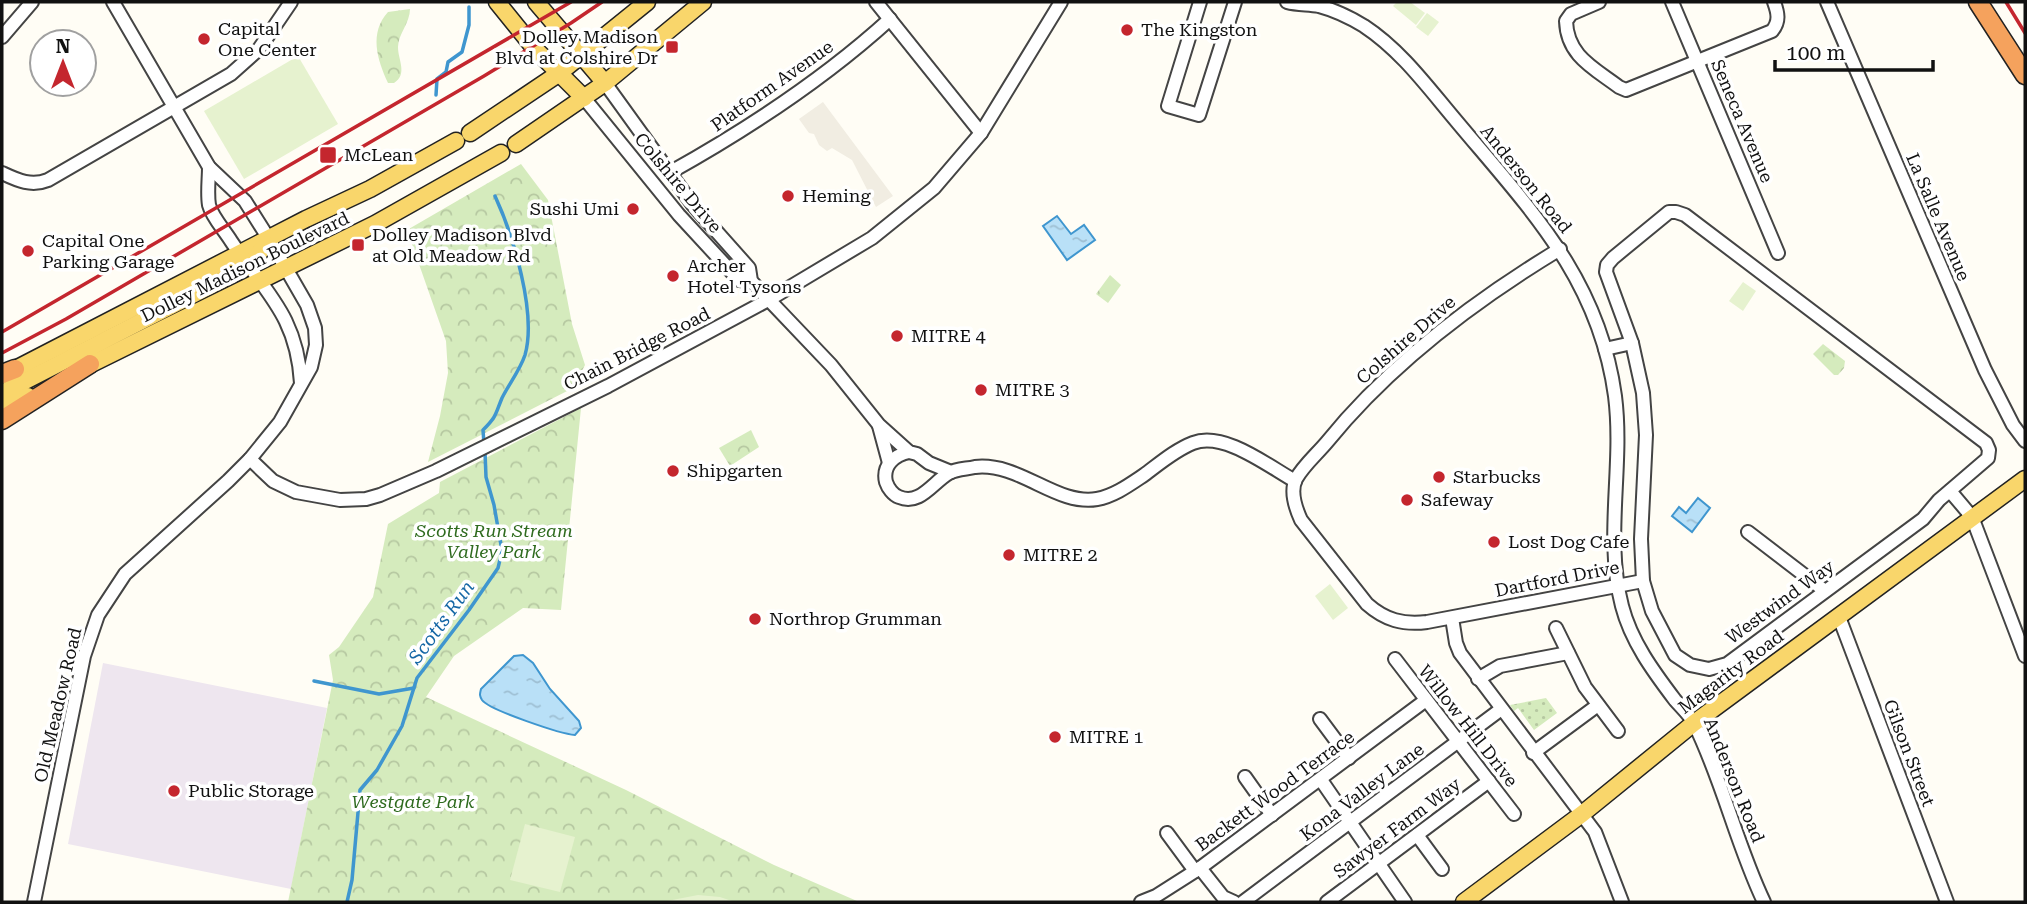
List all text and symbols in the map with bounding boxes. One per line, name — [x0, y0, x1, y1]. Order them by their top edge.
place label: Capital One Center — [218, 18, 317, 60]
place label: The Kingston — [1141, 19, 1258, 40]
marker: The Kingston — [1119, 22, 1135, 38]
place label: Dolley Madison Blvd at Colshire Dr — [495, 26, 658, 68]
north arrow — [28, 28, 98, 98]
scale bar — [1775, 28, 1932, 72]
marker: Capital One Center — [196, 31, 212, 47]
text: N — [56, 35, 71, 58]
street label: Platform Avenue — [707, 36, 837, 136]
marker: Dolley Madison Blvd at Colshire Dr — [664, 39, 680, 55]
text: 100 m — [1786, 41, 1846, 65]
street label: Seneca Avenue — [1707, 56, 1778, 186]
street label: Anderson Road — [1476, 120, 1577, 237]
street label: Colshire Drive — [630, 128, 726, 237]
place label: McLean — [344, 144, 414, 165]
marker: McLean — [318, 145, 338, 165]
street label: La Salle Avenue — [1902, 150, 1975, 284]
place label: Heming — [802, 185, 871, 206]
marker: Heming — [780, 188, 796, 204]
place label: Sushi Umi — [530, 198, 619, 219]
marker: Sushi Umi — [625, 201, 641, 217]
street label: Dolley Madison Boulevard — [137, 207, 353, 326]
place label: Dolley Madison Blvd at Old Meadow Rd — [372, 224, 552, 266]
place label: Capital One Parking Garage — [42, 230, 175, 272]
marker: Dolley Madison Blvd at Old Meadow Rd — [350, 237, 366, 253]
marker: Capital One Parking Garage — [20, 243, 36, 259]
place label: Archer Hotel Tysons — [687, 255, 801, 297]
marker: Archer Hotel Tysons — [665, 268, 681, 284]
street label: Colshire Drive — [1352, 291, 1460, 388]
street label: Chain Bridge Road — [560, 302, 714, 395]
place label: MITRE 4 — [911, 325, 986, 346]
marker: MITRE 4 — [889, 328, 905, 344]
place label: MITRE 3 — [995, 379, 1070, 400]
marker: MITRE 3 — [973, 382, 989, 398]
place label: Shipgarten — [687, 460, 783, 481]
marker: Shipgarten — [665, 463, 681, 479]
place label: Starbucks — [1453, 466, 1541, 487]
marker: Starbucks — [1431, 469, 1447, 485]
place label: Safeway — [1421, 489, 1494, 510]
marker: Safeway — [1399, 492, 1415, 508]
park label: Scotts Run Stream Valley Park — [414, 520, 573, 562]
place label: Lost Dog Cafe — [1508, 531, 1629, 552]
marker: Lost Dog Cafe — [1486, 534, 1502, 550]
place label: MITRE 2 — [1023, 544, 1098, 565]
marker: MITRE 2 — [1001, 547, 1017, 563]
street label: Westwind Way — [1721, 555, 1838, 648]
street label: Dartford Drive — [1493, 556, 1621, 601]
water label: Scotts Run — [403, 576, 479, 669]
place label: Northrop Grumman — [769, 608, 942, 629]
marker: Northrop Grumman — [747, 611, 763, 627]
street label: Old Meadow Road — [29, 625, 86, 784]
street label: Magarity Road — [1674, 625, 1788, 718]
street label: Willow Hill Drive — [1414, 661, 1522, 791]
street label: Gilson Street — [1880, 697, 1940, 809]
street label: Anderson Road — [1700, 714, 1769, 846]
place label: MITRE 1 — [1069, 726, 1144, 747]
street label: Backett Wood Terrace — [1191, 726, 1358, 855]
marker: MITRE 1 — [1047, 729, 1063, 745]
street label: Kona Valley Lane — [1296, 738, 1428, 845]
street label: Sawyer Farm Way — [1329, 773, 1465, 882]
place label: Public Storage — [188, 780, 314, 801]
marker: Public Storage — [166, 783, 182, 799]
park label: Westgate Park — [352, 791, 475, 812]

